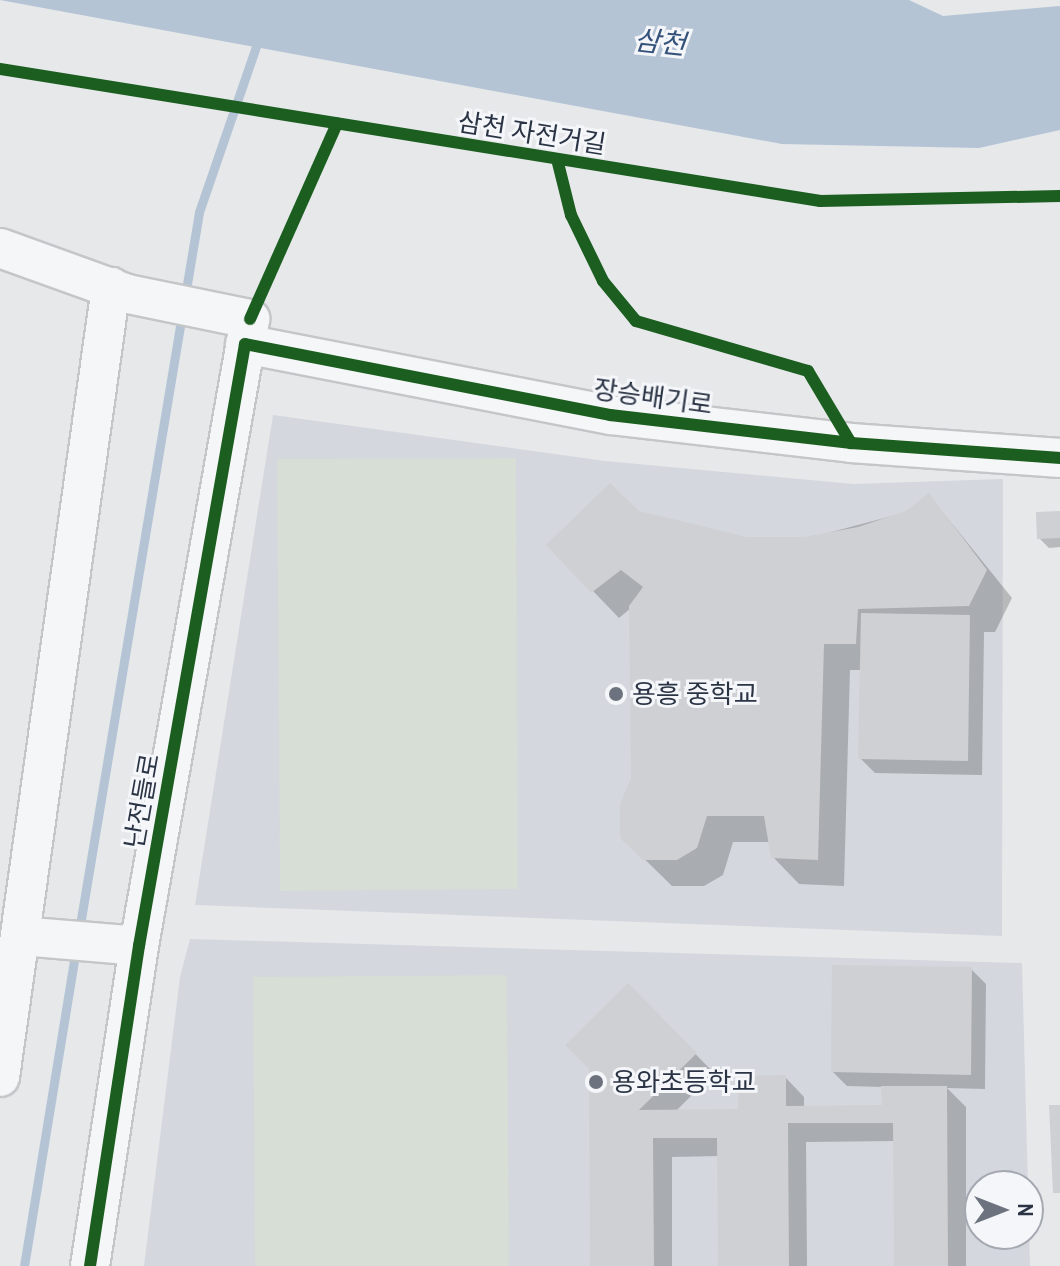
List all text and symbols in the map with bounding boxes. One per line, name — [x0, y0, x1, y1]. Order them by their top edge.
water label: 삼천 — [633, 23, 687, 61]
street label: 삼천 자전거길 — [456, 106, 608, 160]
street label: 장승배기로 — [592, 373, 714, 421]
place label: 용흥 중학교 — [632, 678, 758, 710]
marker: 용흥 중학교 — [607, 685, 625, 703]
street label: 난전들로 — [118, 751, 166, 851]
place label: 용와초등학교 — [612, 1066, 756, 1098]
marker: 용와초등학교 — [587, 1073, 605, 1091]
north arrow — [964, 1170, 1044, 1250]
text: N — [1011, 1203, 1041, 1217]

